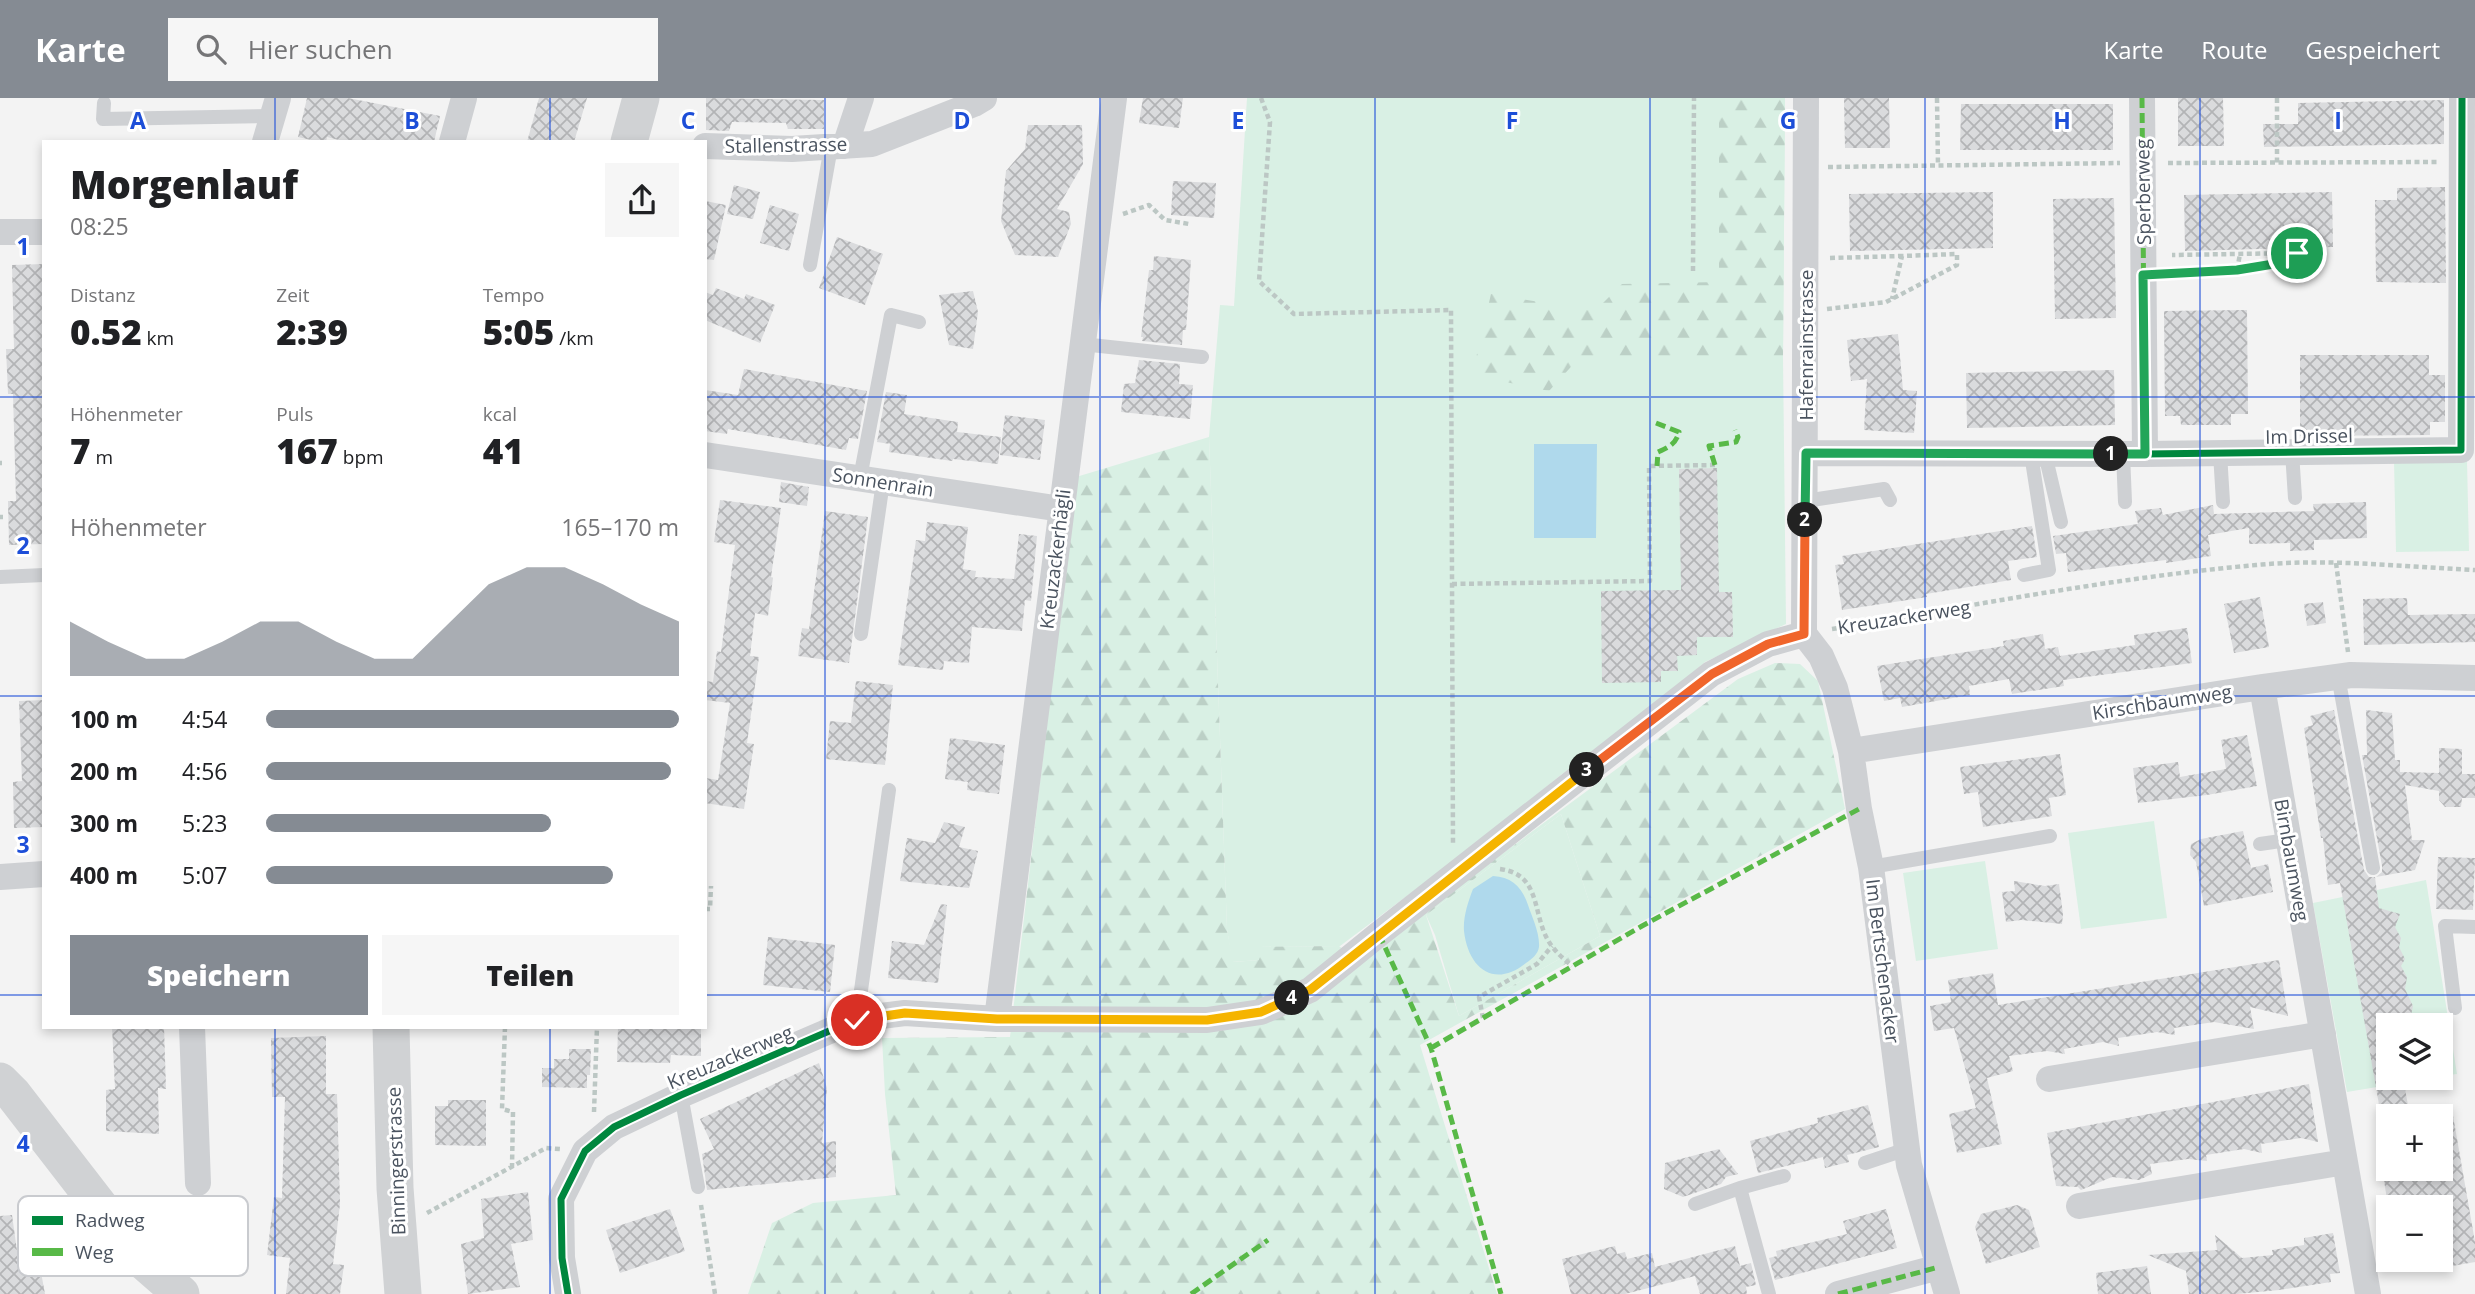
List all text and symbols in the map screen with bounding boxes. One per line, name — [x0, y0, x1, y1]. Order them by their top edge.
search box — [168, 18, 658, 81]
text: Karte — [35, 27, 126, 72]
icon: search — [192, 30, 230, 68]
text: Hier suchen — [248, 31, 393, 67]
text: Karte — [2103, 33, 2163, 66]
text: Route — [2201, 33, 2267, 66]
text: Gespeichert — [2305, 33, 2440, 66]
text: A — [130, 104, 146, 136]
text: B — [404, 104, 420, 136]
text: C — [681, 104, 695, 136]
text: D — [953, 104, 971, 136]
text: E — [1232, 104, 1244, 136]
text: F — [1506, 104, 1518, 136]
text: G — [1780, 104, 1796, 136]
text: H — [2053, 104, 2071, 136]
text: I — [2334, 104, 2342, 136]
street label: Stallenstrasse — [724, 131, 848, 159]
street label: Sperberweg — [2129, 139, 2157, 245]
text: Morgenlauf — [70, 158, 298, 210]
button: share — [605, 163, 679, 237]
text: 08:25 — [70, 210, 129, 242]
pin — [2267, 223, 2327, 283]
text: 1 — [16, 230, 30, 262]
icon: arrive — [2278, 234, 2316, 272]
street label: Hafenrainstrasse — [1793, 270, 1819, 420]
text: Distanz — [70, 282, 136, 308]
text: Zeit — [276, 282, 309, 308]
text: Tempo — [483, 282, 544, 308]
text: 0.52 — [70, 308, 142, 355]
text: 2:39 — [276, 308, 348, 355]
text: 5:05 — [483, 308, 554, 355]
text: km — [142, 325, 174, 351]
text: /km — [554, 325, 594, 351]
text: Höhenmeter — [70, 401, 183, 427]
text: Puls — [276, 401, 313, 427]
text: kcal — [483, 401, 517, 427]
street label: Im Drissel — [2265, 422, 2353, 450]
text: 7 — [70, 427, 91, 474]
text: 167 — [276, 427, 338, 474]
text: 41 — [483, 427, 524, 474]
pin: 1 — [2094, 436, 2128, 472]
text: 1 — [2105, 440, 2116, 466]
text: m — [91, 444, 113, 470]
text: bpm — [338, 444, 384, 470]
street label: Sonnenrain — [830, 461, 936, 503]
street label: Kreuzackerhägli — [1034, 488, 1076, 630]
pin: 2 — [1787, 502, 1822, 538]
text: 2 — [1799, 506, 1810, 532]
text: Höhenmeter — [70, 511, 207, 543]
text: 165–170 m — [561, 511, 679, 543]
text: 2 — [16, 529, 30, 561]
street label: Kreuzackerweg — [1836, 594, 1972, 640]
street label: Kirschbaumweg — [2090, 678, 2234, 726]
text: 100 m — [70, 703, 138, 735]
text: 4:54 — [182, 703, 228, 735]
pin: 3 — [1570, 752, 1604, 788]
text: 200 m — [70, 755, 138, 787]
text: 4:56 — [182, 755, 228, 787]
text: 3 — [1581, 756, 1592, 782]
street label: Birnbaumweg — [2268, 797, 2316, 923]
text: 300 m — [70, 807, 138, 839]
text: 5:23 — [182, 807, 228, 839]
text: 3 — [16, 828, 30, 860]
text: 400 m — [70, 859, 138, 891]
text: 5:07 — [182, 859, 228, 891]
street label: Im Bertschenacker — [1860, 877, 1906, 1045]
button: Speichern — [70, 935, 368, 1015]
button: Teilen — [382, 935, 679, 1015]
pin: 4 — [1274, 981, 1310, 1016]
text: 4 — [1286, 984, 1297, 1010]
pin — [827, 990, 887, 1050]
icon: check — [838, 1001, 876, 1039]
map controls — [2376, 1013, 2453, 1272]
button: layers — [2376, 1013, 2453, 1090]
street label: Kreuzackerweg — [663, 1019, 797, 1095]
street label: Binningerstrasse — [380, 1086, 412, 1236]
button: + — [2376, 1104, 2453, 1181]
text: 4 — [16, 1127, 30, 1159]
button: − — [2376, 1195, 2453, 1272]
legend — [18, 1196, 248, 1276]
text: Radweg — [75, 1207, 145, 1233]
text: Weg — [75, 1239, 114, 1265]

